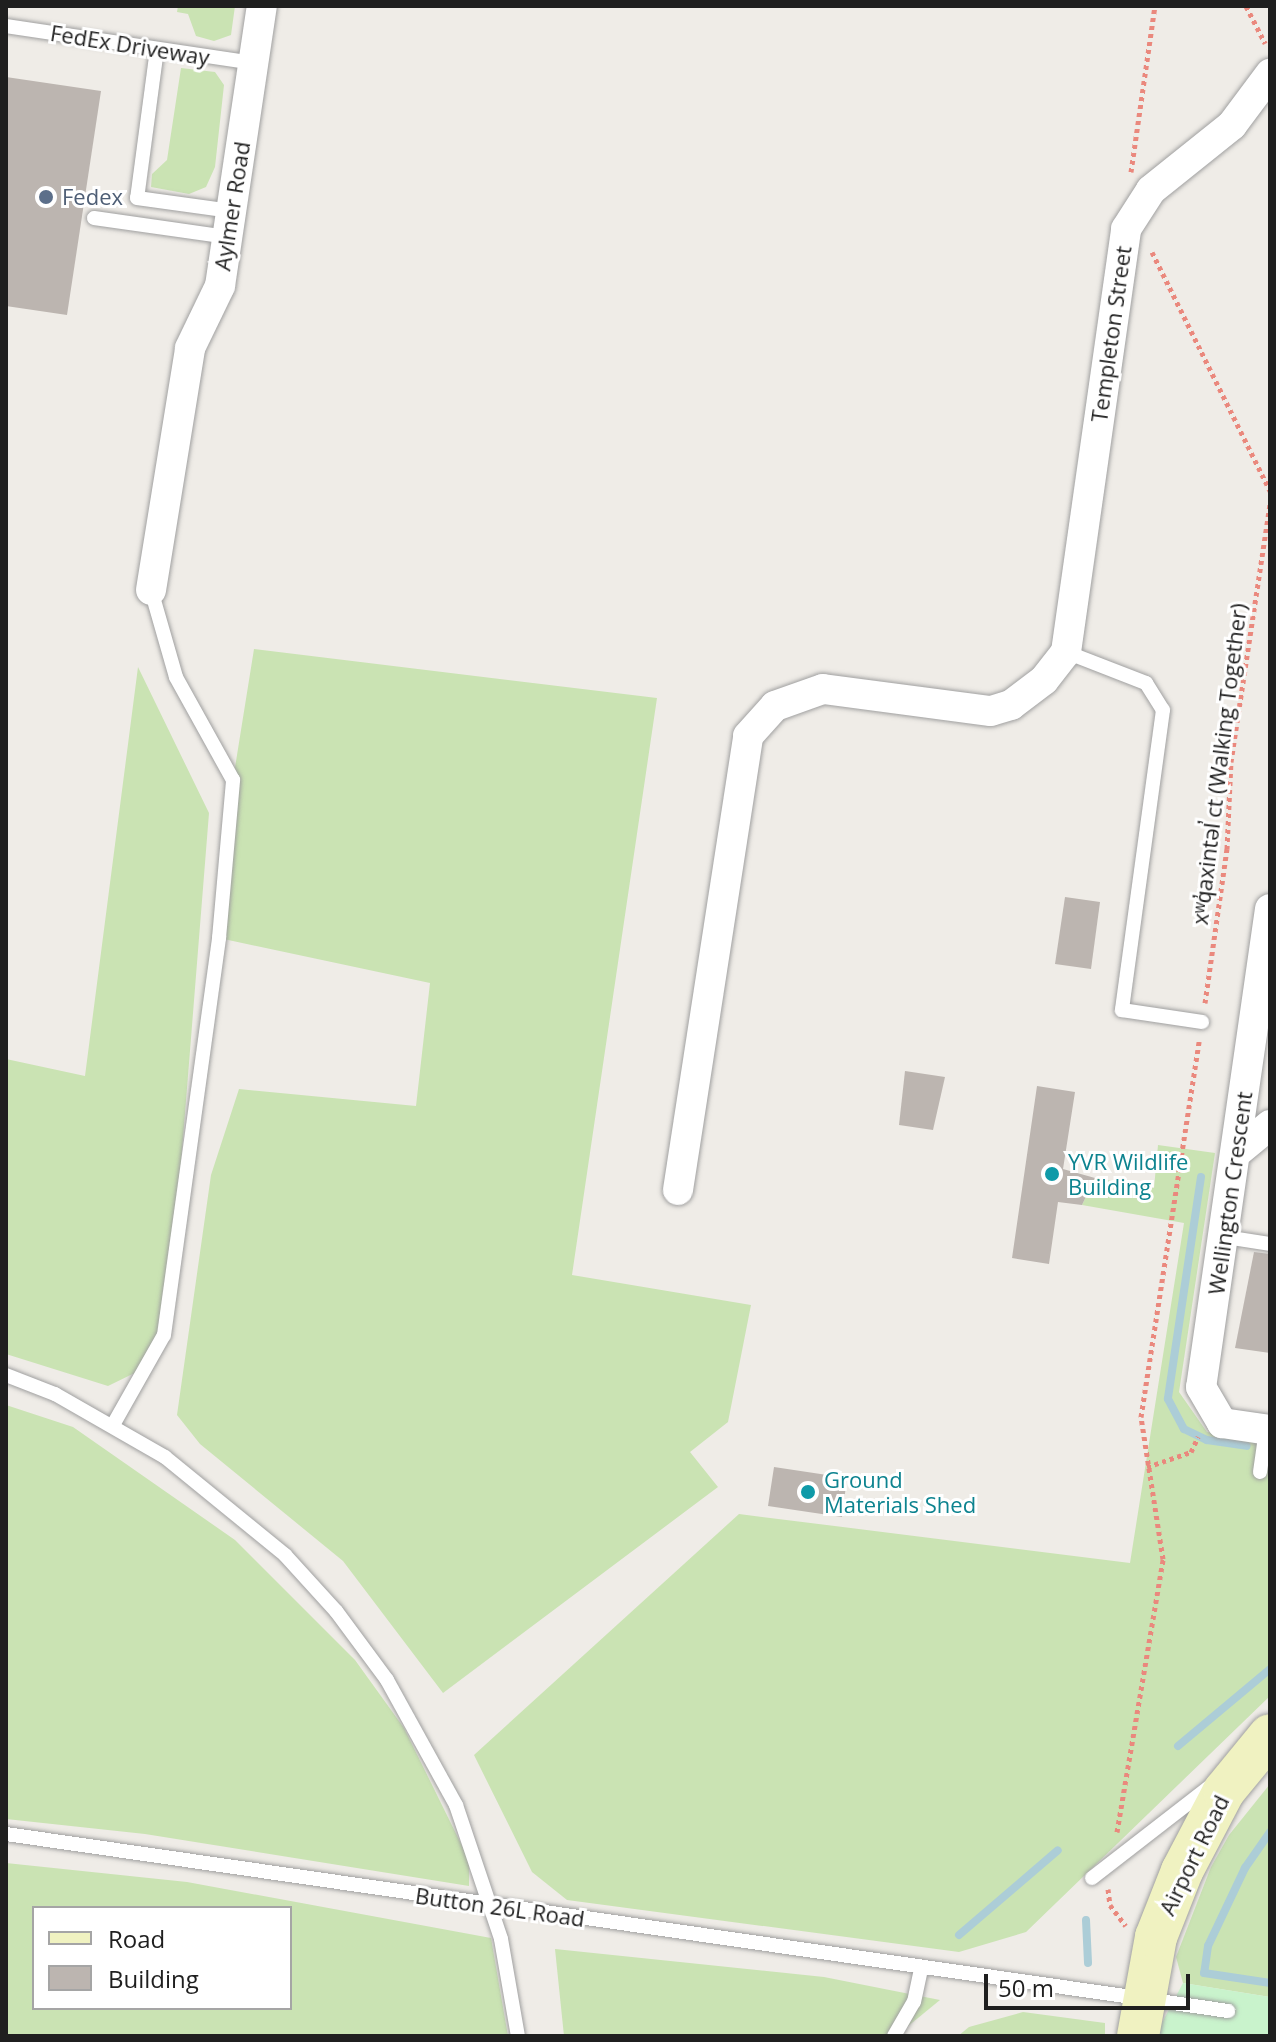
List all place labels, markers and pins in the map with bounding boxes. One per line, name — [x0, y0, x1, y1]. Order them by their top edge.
place label: Fedex — [62, 184, 123, 210]
marker: Fedex — [37, 188, 55, 206]
place label: YVR Wildlife Building — [1068, 1148, 1188, 1200]
marker: YVR Wildlife Building — [1043, 1165, 1061, 1183]
place label: Ground Materials Shed — [824, 1466, 976, 1518]
marker: Ground Materials Shed — [799, 1483, 817, 1501]

